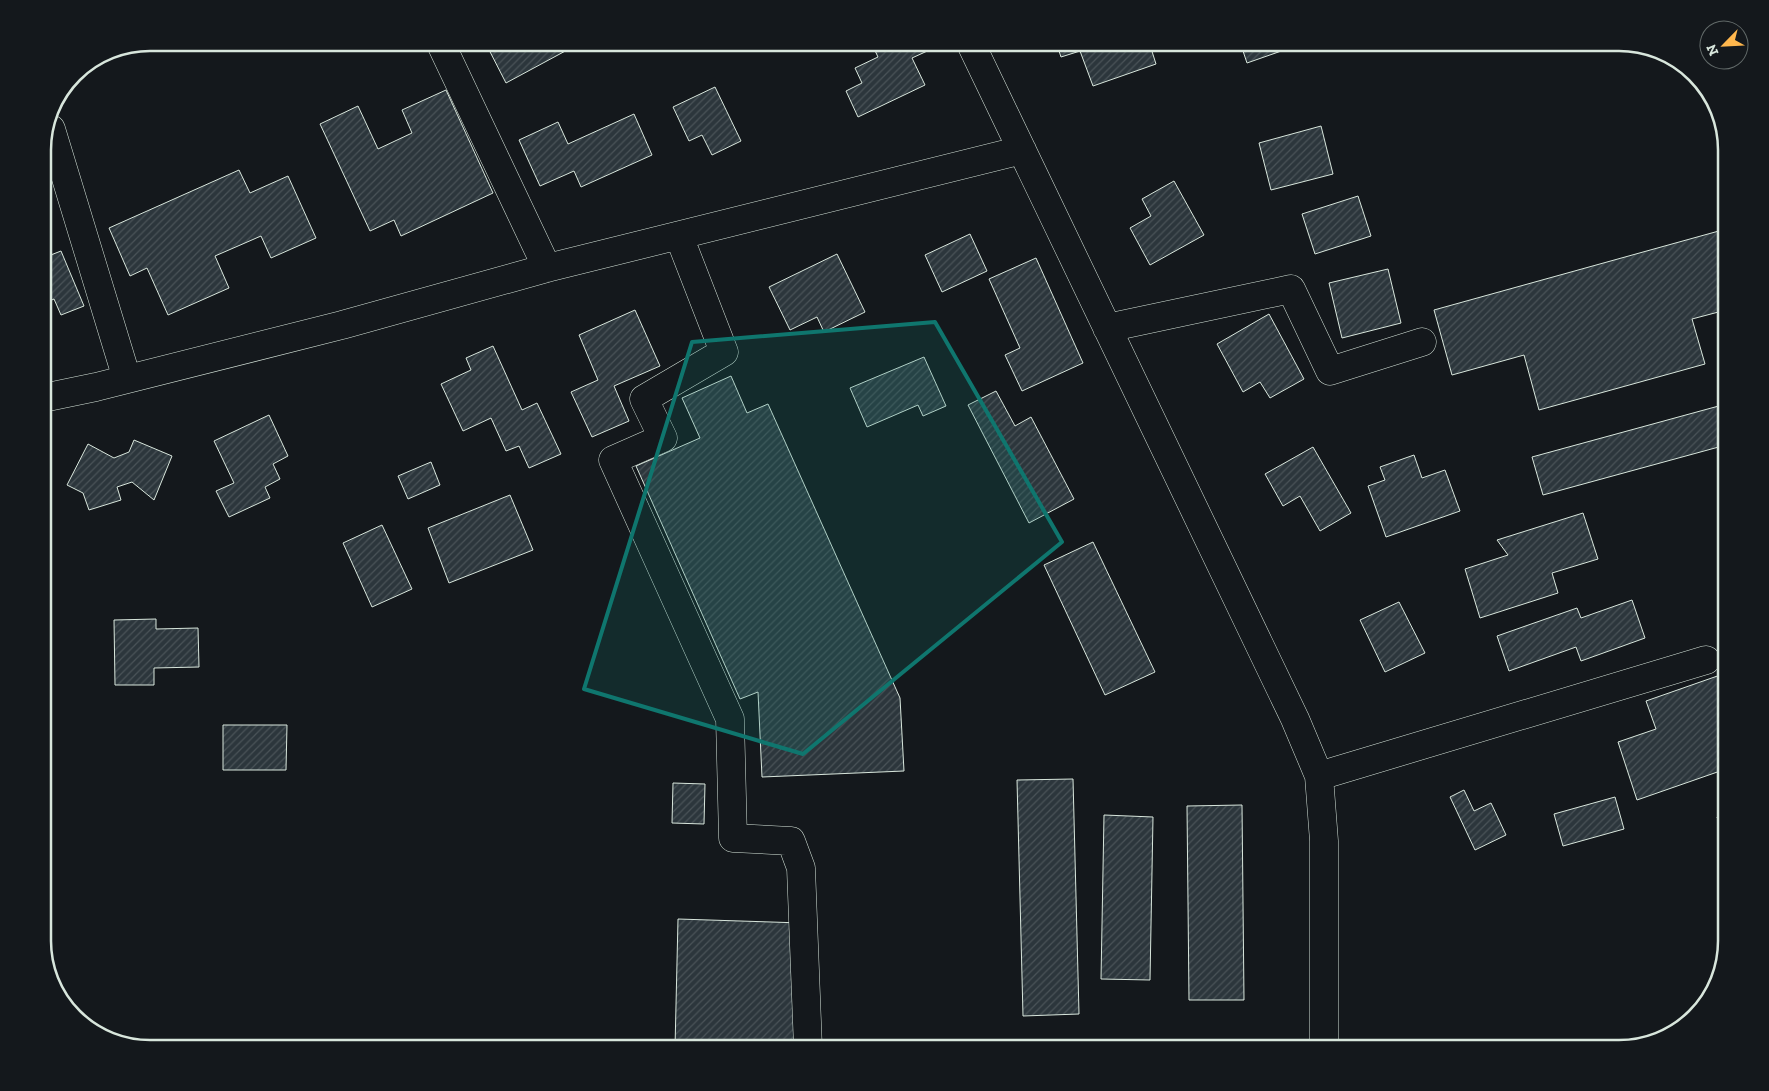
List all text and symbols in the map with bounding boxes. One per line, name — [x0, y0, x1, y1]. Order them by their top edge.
north arrow — [1699, 20, 1749, 70]
text: N — [1703, 41, 1723, 58]

